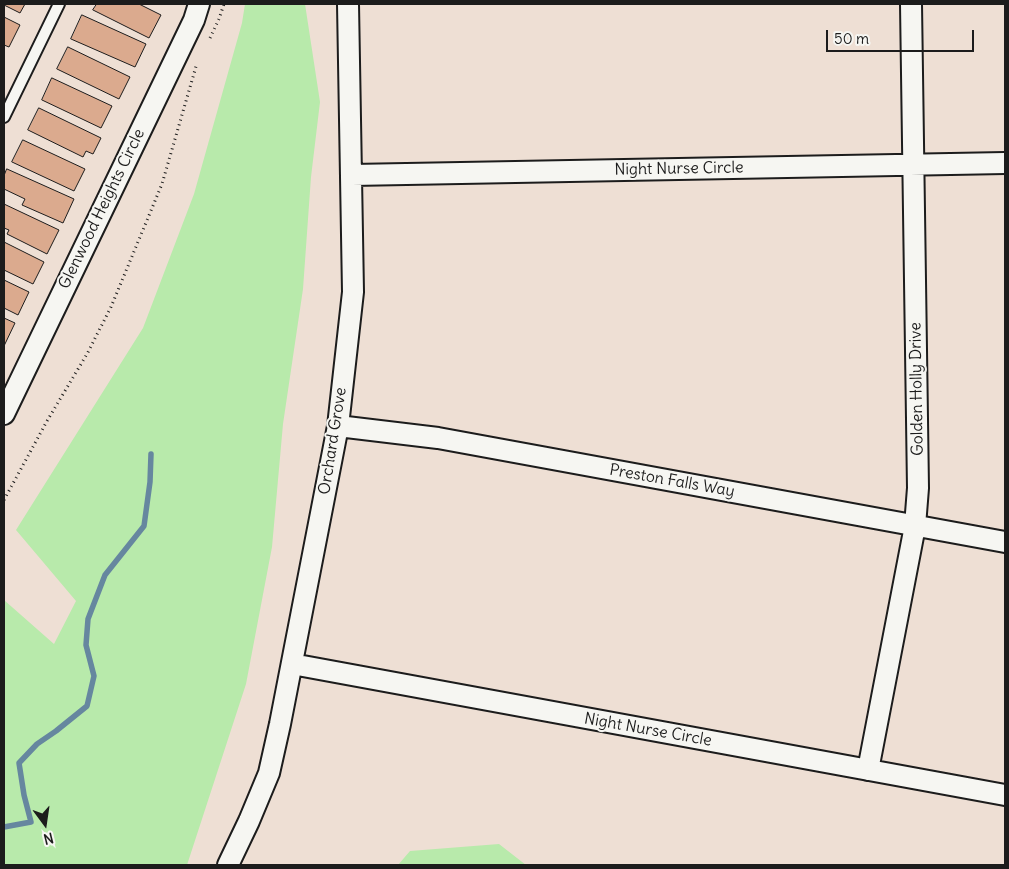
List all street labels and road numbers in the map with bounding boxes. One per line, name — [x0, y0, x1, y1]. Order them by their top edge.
street label: Glenwood Heights Circle — [55, 126, 149, 292]
street label: Night Nurse Circle — [614, 158, 744, 180]
street label: Golden Holly Drive — [906, 322, 928, 456]
street label: Orchard Grove — [315, 386, 351, 496]
street label: Preston Falls Way — [608, 461, 736, 501]
street label: Night Nurse Circle — [583, 709, 713, 751]

